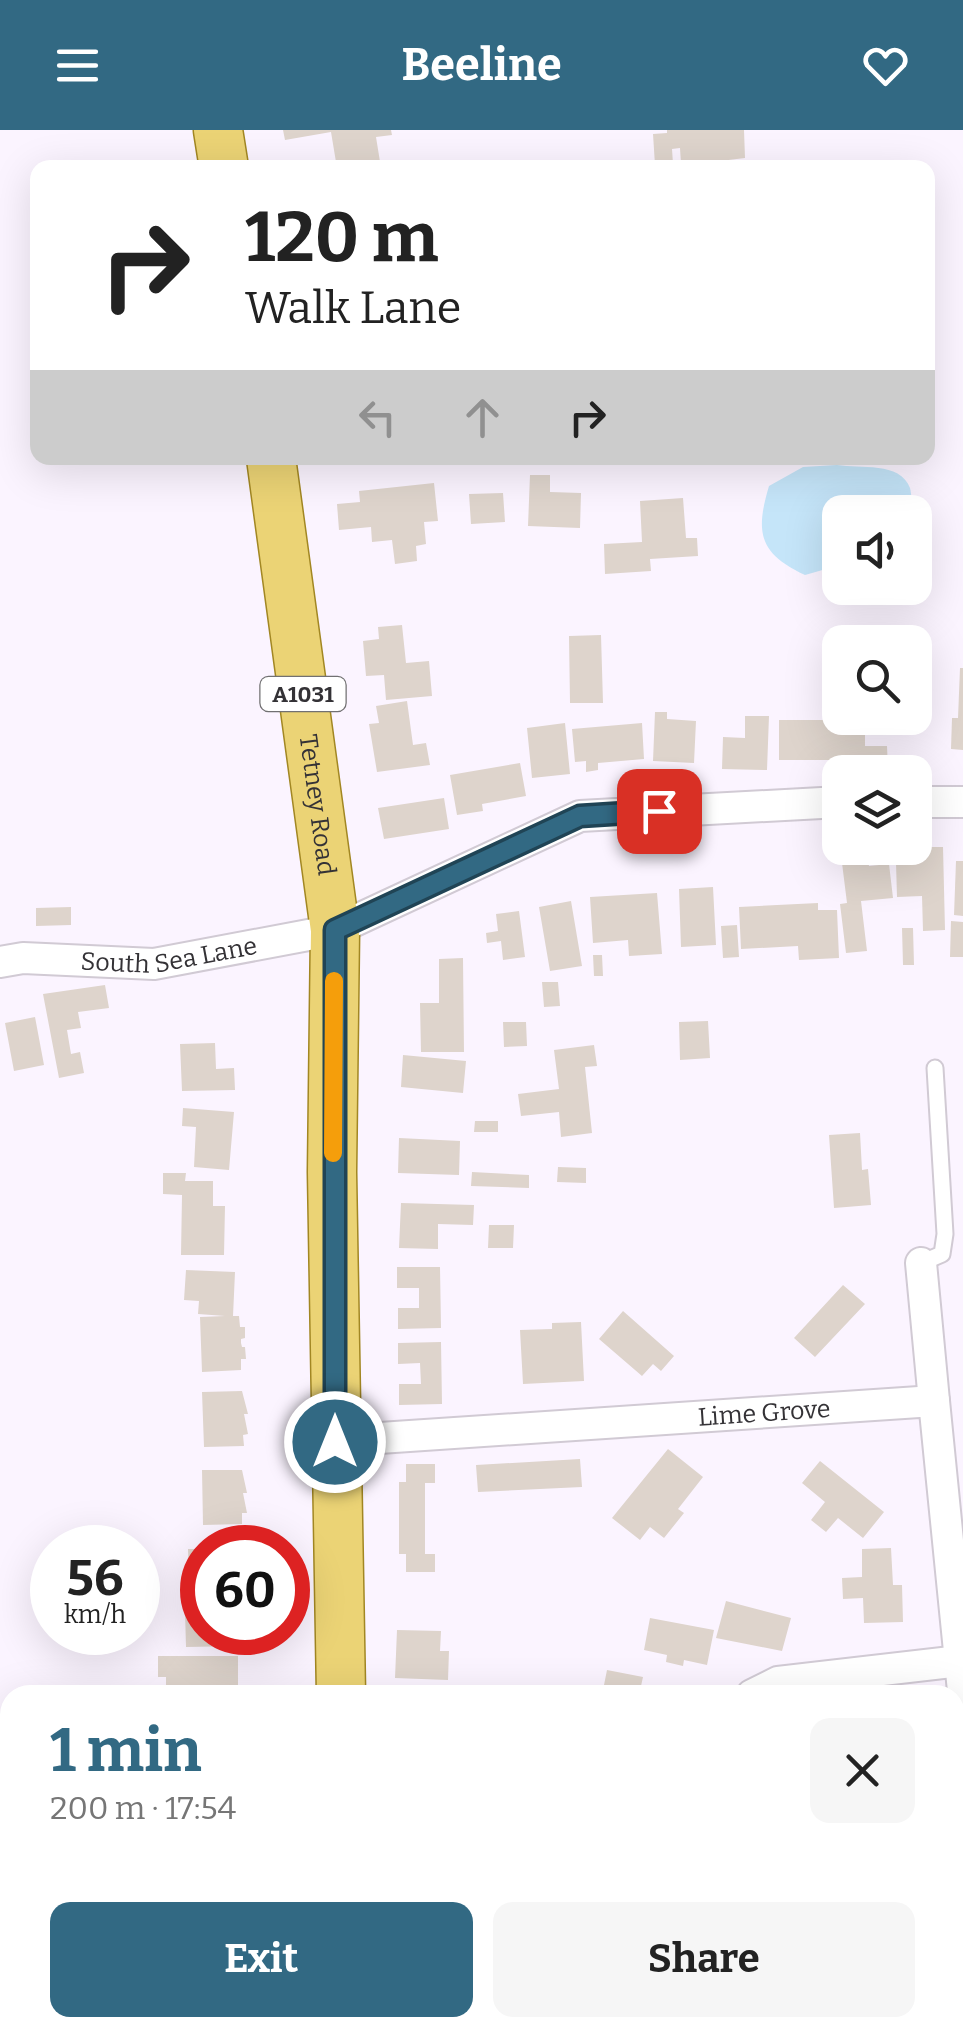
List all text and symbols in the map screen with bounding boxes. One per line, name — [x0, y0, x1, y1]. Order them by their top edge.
icon: menu — [50, 38, 105, 93]
text: Beeline — [401, 38, 562, 92]
icon: heart — [858, 38, 913, 93]
text: 120 m — [245, 196, 438, 280]
icon: right — [80, 200, 210, 330]
text: Walk Lane — [245, 281, 461, 335]
icon: left — [350, 390, 405, 445]
icon: ahead — [455, 390, 510, 445]
icon: right — [560, 390, 615, 445]
map controls — [822, 495, 932, 865]
button: sound — [822, 495, 932, 605]
button: search — [822, 625, 932, 735]
road number: A1031 — [260, 677, 346, 711]
street label: Tetney Road — [293, 732, 341, 878]
button: layers — [822, 755, 932, 865]
pin — [617, 769, 702, 854]
icon: arrive — [632, 784, 687, 839]
street label: South Sea Lane — [80, 931, 260, 980]
position arrow — [283, 1390, 387, 1494]
street label: Lime Grove — [697, 1394, 831, 1433]
speed limit sign: 60 — [180, 1525, 310, 1655]
text: 56 — [67, 1548, 123, 1608]
text: km/h — [64, 1600, 126, 1630]
text: 1 min — [50, 1715, 202, 1787]
button: close — [810, 1718, 915, 1823]
text: 200 m · 17:54 — [50, 1789, 236, 1827]
button: Exit — [50, 1902, 473, 2017]
button: Share — [493, 1902, 915, 2017]

